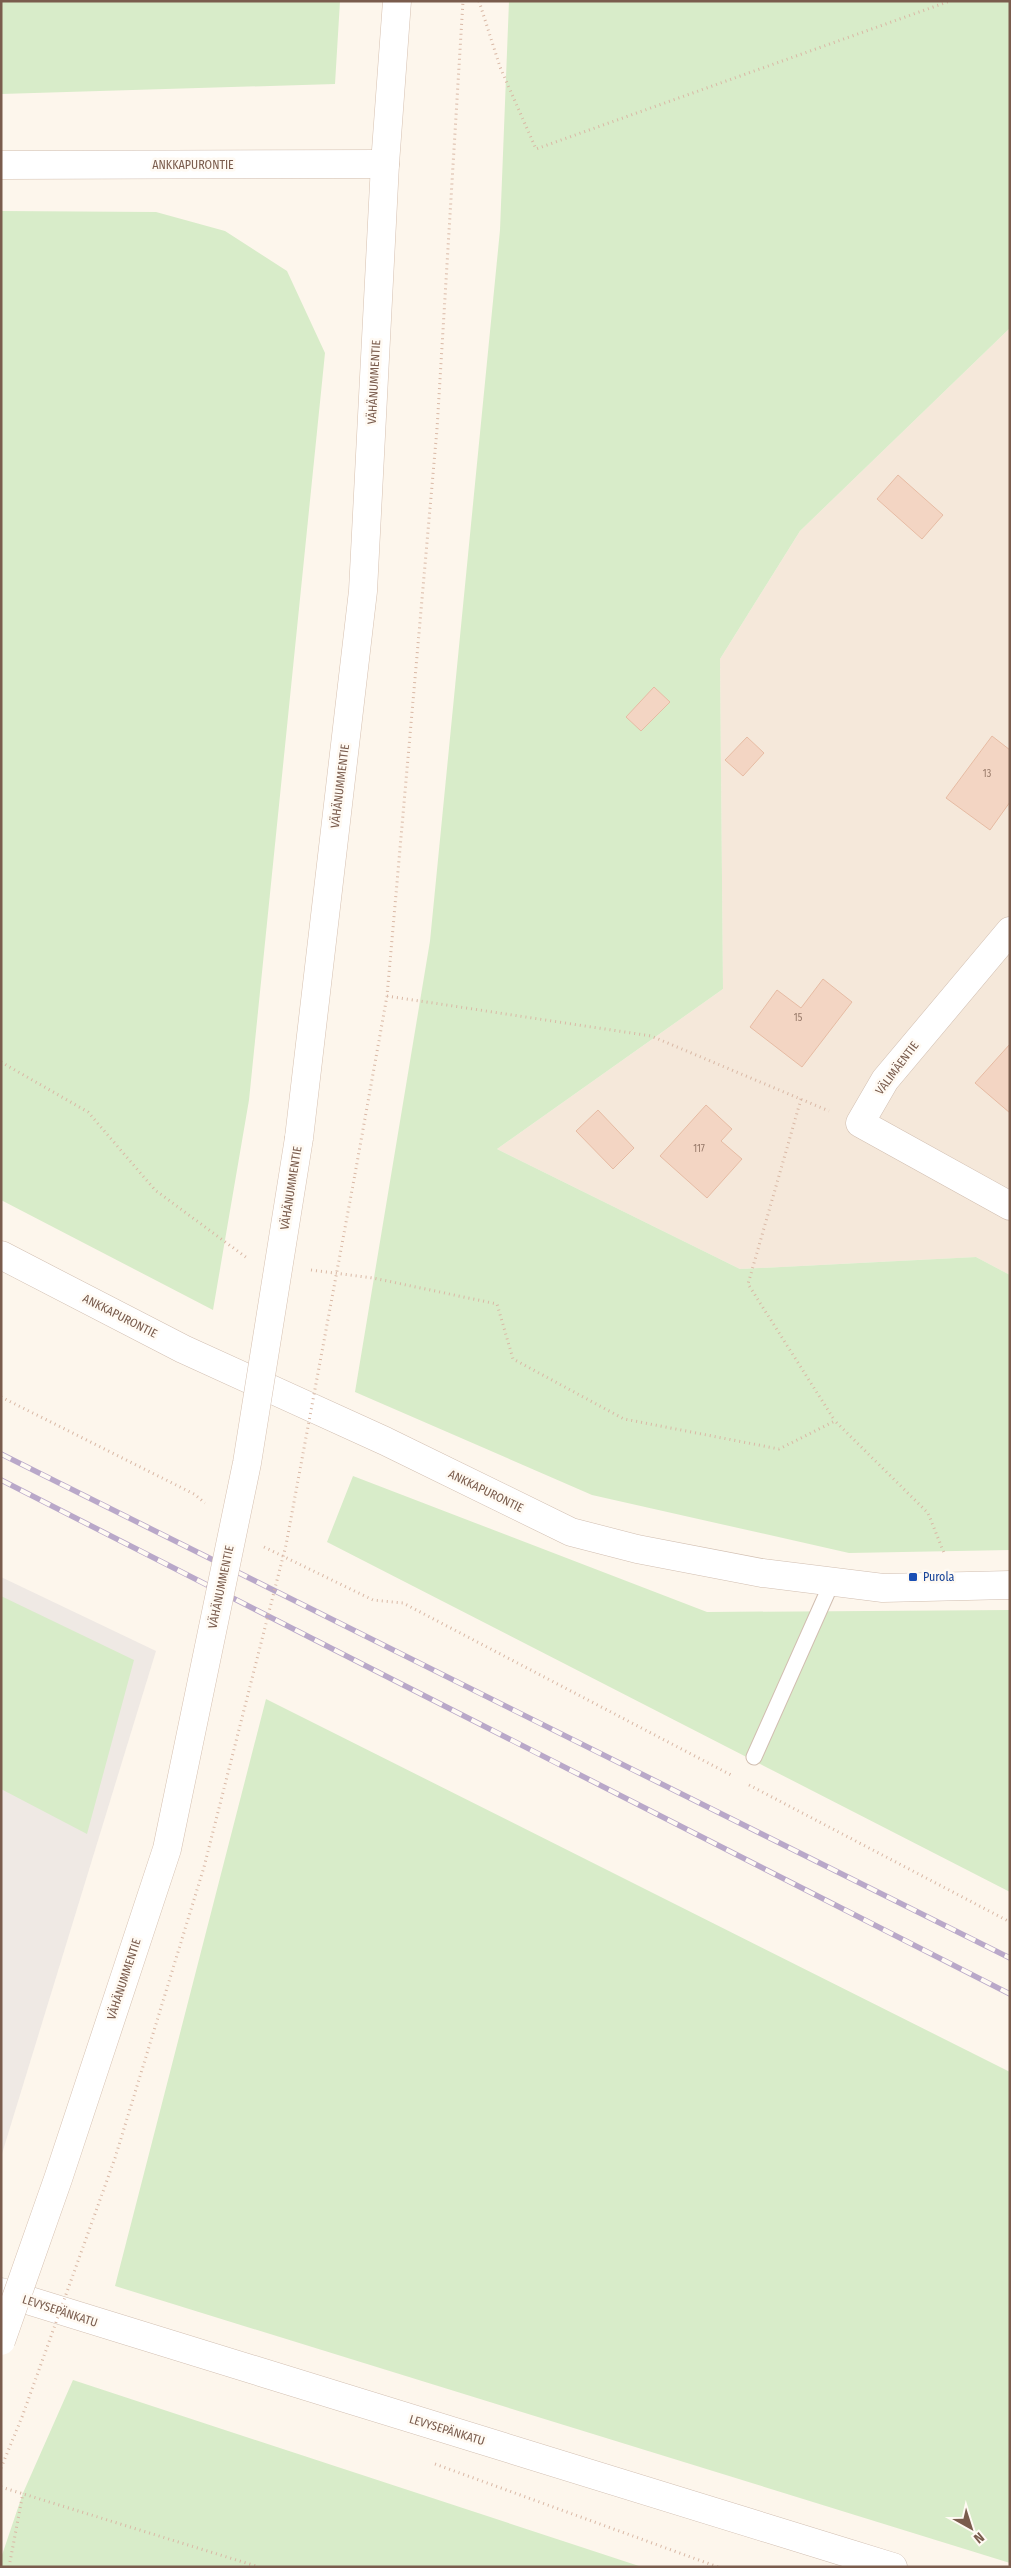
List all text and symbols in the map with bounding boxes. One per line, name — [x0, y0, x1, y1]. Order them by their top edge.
street label: ANKKAPURONTIE — [152, 158, 234, 172]
street label: VÄHÄNUMMENTIE — [364, 339, 383, 425]
street label: VÄHÄNUMMENTIE — [327, 743, 352, 829]
house number: 13 — [983, 768, 992, 780]
house number: 15 — [794, 1012, 803, 1024]
street label: VÄLIMÄENTIE — [872, 1038, 922, 1097]
house number: 117 — [693, 1143, 705, 1155]
street label: VÄHÄNUMMENTIE — [276, 1145, 305, 1231]
street label: ANKKAPURONTIE — [80, 1291, 160, 1341]
street label: ANKKAPURONTIE — [446, 1467, 526, 1515]
street label: VÄHÄNUMMENTIE — [204, 1544, 237, 1630]
place label: Purola — [923, 1570, 955, 1584]
marker: Purola — [907, 1571, 919, 1583]
street label: VÄHÄNUMMENTIE — [103, 1936, 144, 2021]
street label: LEVYSEPÄNKATU — [21, 2291, 100, 2330]
street label: LEVYSEPÄNKATU — [408, 2411, 487, 2448]
north arrow — [946, 2503, 996, 2553]
text: N — [970, 2528, 987, 2547]

